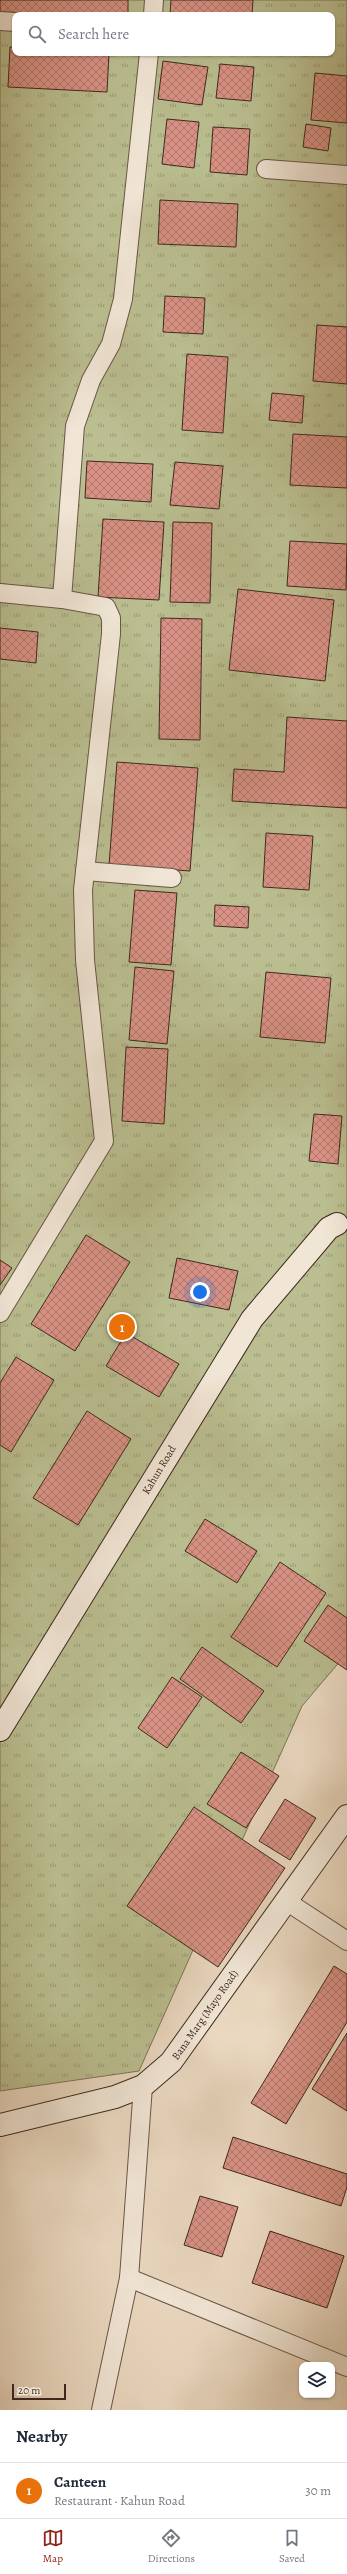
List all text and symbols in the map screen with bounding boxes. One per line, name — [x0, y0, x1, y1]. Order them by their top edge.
search box — [12, 12, 335, 56]
icon: search — [26, 23, 48, 45]
text: Search here — [58, 24, 129, 44]
your location — [190, 1282, 210, 1302]
pin: 1 — [109, 1312, 135, 1342]
street label: Kahun Road — [138, 1443, 180, 1497]
street label: Bana Marg (Mayo Road) — [168, 1967, 242, 2063]
map controls — [299, 2362, 335, 2398]
button: layers — [299, 2362, 335, 2398]
scale bar — [12, 2382, 66, 2401]
text: 20 m — [18, 2383, 40, 2398]
text: Nearby — [16, 2425, 67, 2448]
text: Canteen — [54, 2472, 106, 2492]
text: 1 — [27, 2482, 31, 2499]
text: 30 m — [305, 2482, 331, 2499]
text: Restaurant · Kahun Road — [54, 2492, 185, 2509]
tab: Map — [42, 2527, 64, 2566]
tab: Directions — [148, 2527, 195, 2566]
tab: Saved — [279, 2527, 305, 2566]

